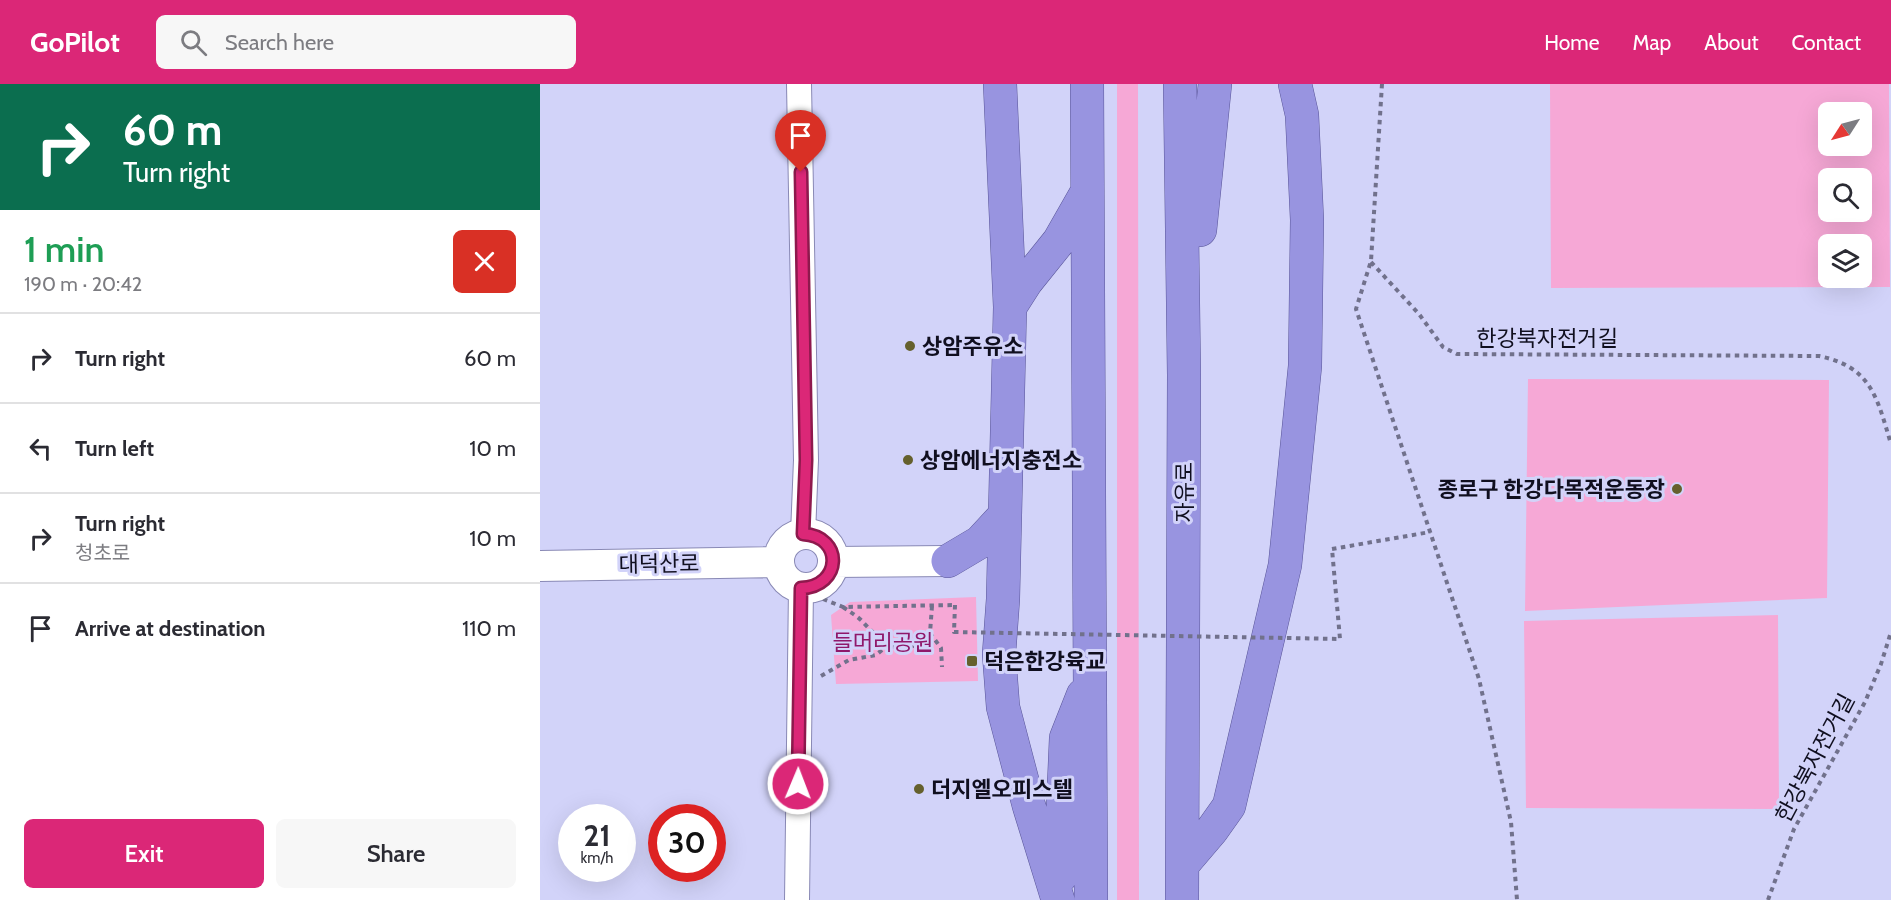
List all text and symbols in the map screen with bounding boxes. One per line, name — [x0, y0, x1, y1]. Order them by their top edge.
search box — [156, 15, 576, 69]
text: GoPilot — [30, 25, 120, 59]
icon: search — [177, 26, 210, 59]
text: Search here — [225, 29, 334, 56]
text: Home — [1544, 30, 1600, 55]
text: Map — [1633, 30, 1671, 55]
text: About — [1704, 30, 1758, 55]
text: Contact — [1791, 30, 1861, 55]
north arrow — [1818, 102, 1872, 156]
map controls — [1818, 102, 1872, 288]
text: 60 m — [123, 104, 222, 156]
icon: right — [24, 108, 102, 186]
pin — [775, 110, 826, 172]
icon: arrive — [784, 119, 817, 152]
text: Turn right — [123, 156, 230, 189]
button: search — [1818, 168, 1872, 222]
text: 1 min — [24, 227, 104, 271]
button: close — [453, 230, 516, 293]
button: layers — [1818, 234, 1872, 288]
text: 190 m · 20:42 — [24, 272, 142, 296]
street label: 한강북자전거길 — [1476, 325, 1618, 352]
place label: 상암주유소 — [922, 333, 1023, 360]
marker: 상암주유소 — [903, 339, 917, 353]
icon: right — [24, 342, 57, 375]
text: Turn right — [75, 345, 165, 372]
text: 60 m — [464, 345, 516, 372]
icon: left — [24, 432, 57, 465]
text: Turn left — [75, 435, 154, 462]
text: 10 m — [469, 435, 516, 462]
place label: 상암에너지충전소 — [920, 447, 1082, 474]
marker: 상암에너지충전소 — [901, 453, 915, 467]
street label: 자유로 — [1171, 462, 1198, 522]
place label: 종로구 한강다목적운동장 — [1437, 476, 1665, 503]
marker: 종로구 한강다목적운동장 — [1670, 482, 1684, 496]
text: Turn right — [75, 510, 165, 537]
icon: right — [24, 522, 57, 555]
text: 10 m — [469, 525, 516, 552]
text: 청초로 — [75, 541, 130, 565]
street label: 대덕산로 — [618, 550, 700, 578]
icon: arrive — [24, 612, 57, 645]
text: Arrive at destination — [75, 615, 265, 642]
text: 110 m — [462, 615, 516, 642]
park label: 들머리공원 — [832, 629, 934, 656]
place label: 덕은한강육교 — [984, 648, 1105, 675]
marker: 덕은한강육교 — [965, 654, 979, 668]
street label: 한강북자전거길 — [1770, 689, 1860, 827]
position arrow — [766, 752, 830, 816]
place label: 더지엘오피스텔 — [931, 776, 1073, 803]
marker: 더지엘오피스텔 — [912, 782, 926, 796]
speed limit sign: 30 — [648, 804, 726, 882]
text: 21 — [584, 817, 610, 854]
button: Exit — [24, 819, 264, 888]
button: Share — [276, 819, 516, 888]
text: km/h — [581, 849, 613, 867]

